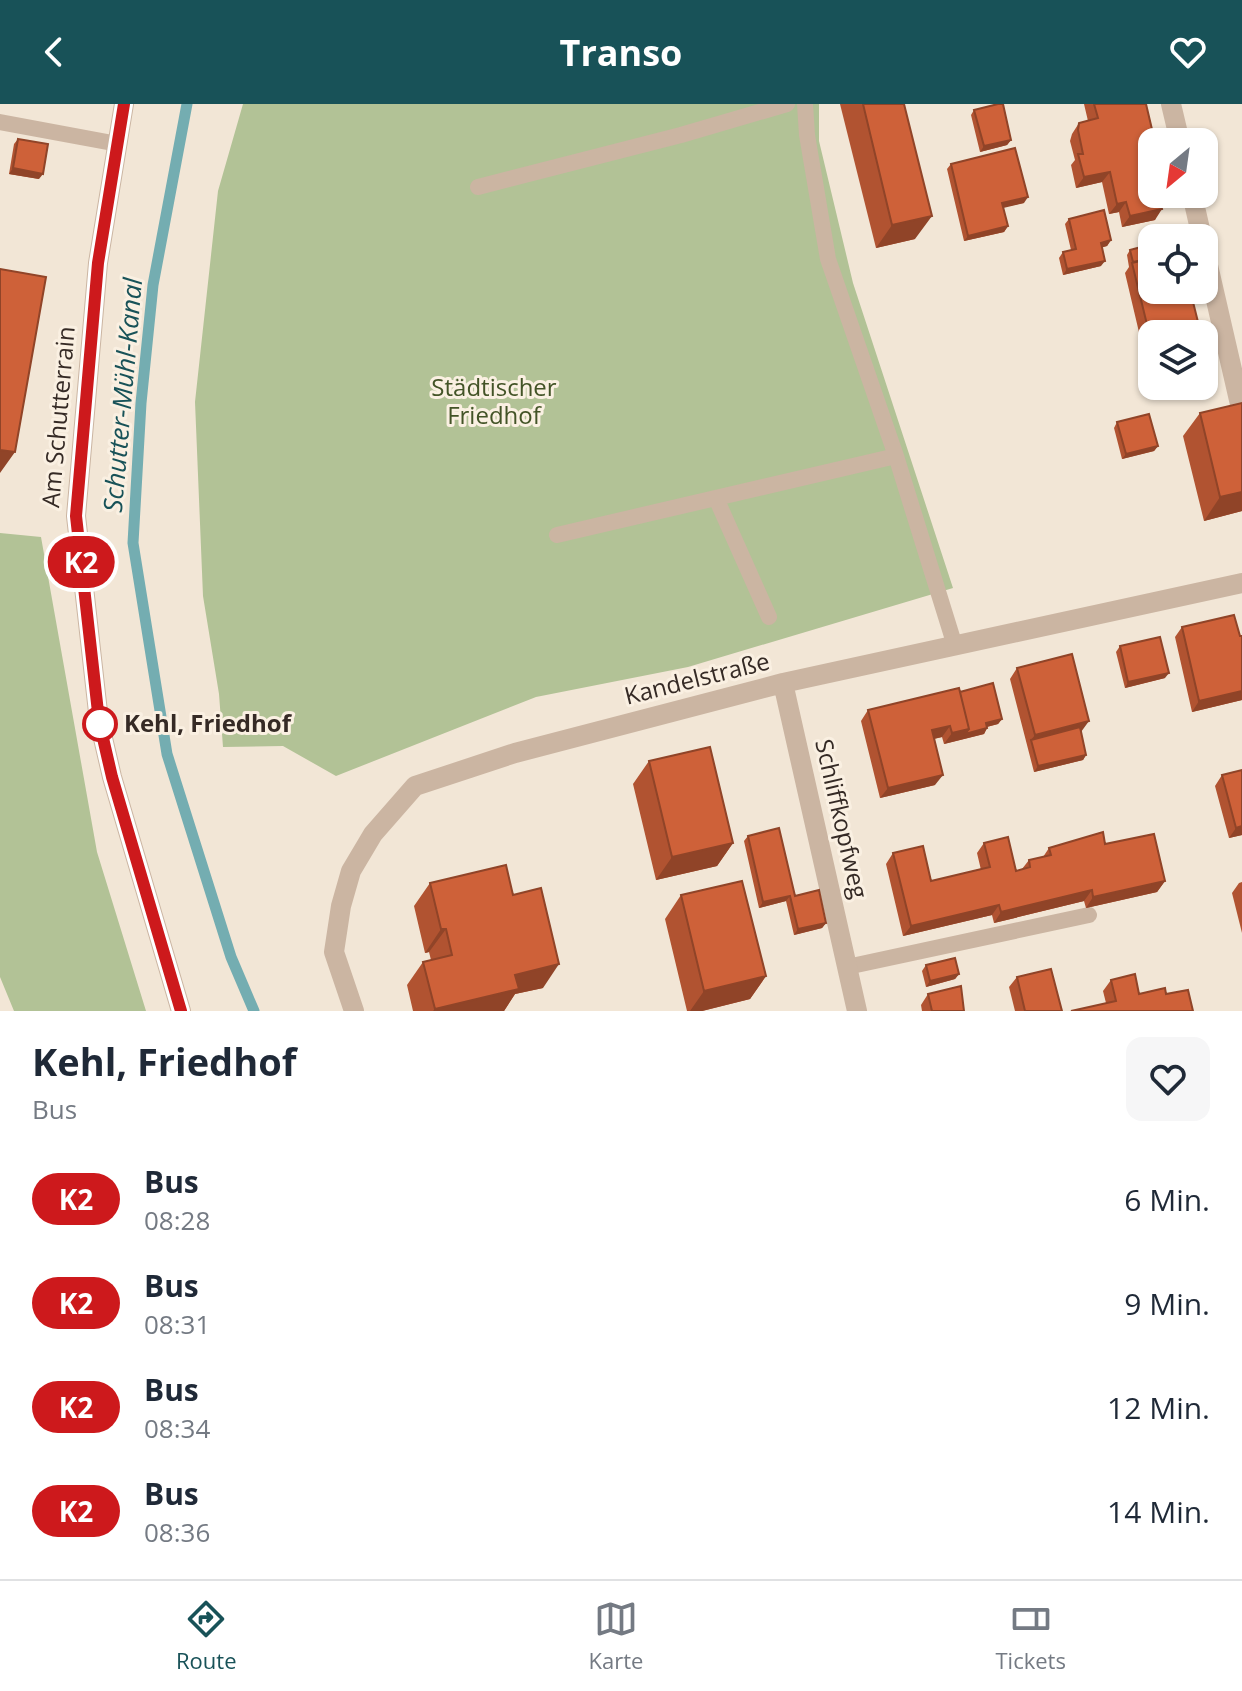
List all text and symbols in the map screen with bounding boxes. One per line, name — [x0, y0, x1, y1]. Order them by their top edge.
text: Transo — [560, 28, 682, 77]
icon: back — [32, 30, 76, 74]
icon: heart — [1166, 30, 1210, 74]
north arrow — [1138, 128, 1218, 208]
map controls — [1138, 128, 1218, 400]
button: locate — [1138, 224, 1218, 304]
water label: Schutter-Mühl-Kanal — [94, 275, 150, 514]
button: layers — [1138, 320, 1218, 400]
street label: Am Schutterrain — [33, 325, 82, 509]
park label: Städtischer Friedhof — [431, 370, 557, 431]
line badge: K2 — [45, 536, 117, 588]
text: K2 — [64, 543, 98, 581]
street label: Kandelstraße — [621, 644, 773, 712]
place label: Kehl, Friedhof — [124, 706, 293, 739]
marker: Kehl, Friedhof — [83, 707, 117, 741]
street label: Schliffkopfweg — [808, 736, 877, 902]
text: Kehl, Friedhof — [32, 1035, 296, 1087]
button: heart — [1126, 1037, 1210, 1121]
text: Bus — [32, 1091, 77, 1127]
text: Bus — [144, 1161, 199, 1202]
text: 6 Min. — [1124, 1179, 1210, 1220]
text: K2 — [59, 1180, 93, 1218]
text: 08:28 — [144, 1202, 210, 1238]
text: Bus — [144, 1265, 199, 1306]
text: 9 Min. — [1124, 1283, 1210, 1324]
text: K2 — [59, 1284, 93, 1322]
text: 08:31 — [144, 1306, 210, 1342]
text: Bus — [144, 1369, 199, 1410]
text: 12 Min. — [1107, 1387, 1210, 1428]
text: K2 — [59, 1388, 93, 1426]
text: 08:34 — [144, 1410, 210, 1446]
text: Bus — [144, 1473, 199, 1514]
text: 14 Min. — [1107, 1491, 1210, 1532]
text: K2 — [59, 1492, 93, 1530]
text: 08:36 — [144, 1514, 210, 1550]
tab: Route — [176, 1597, 237, 1675]
tab: Karte — [589, 1597, 643, 1675]
tab: Tickets — [996, 1597, 1066, 1675]

